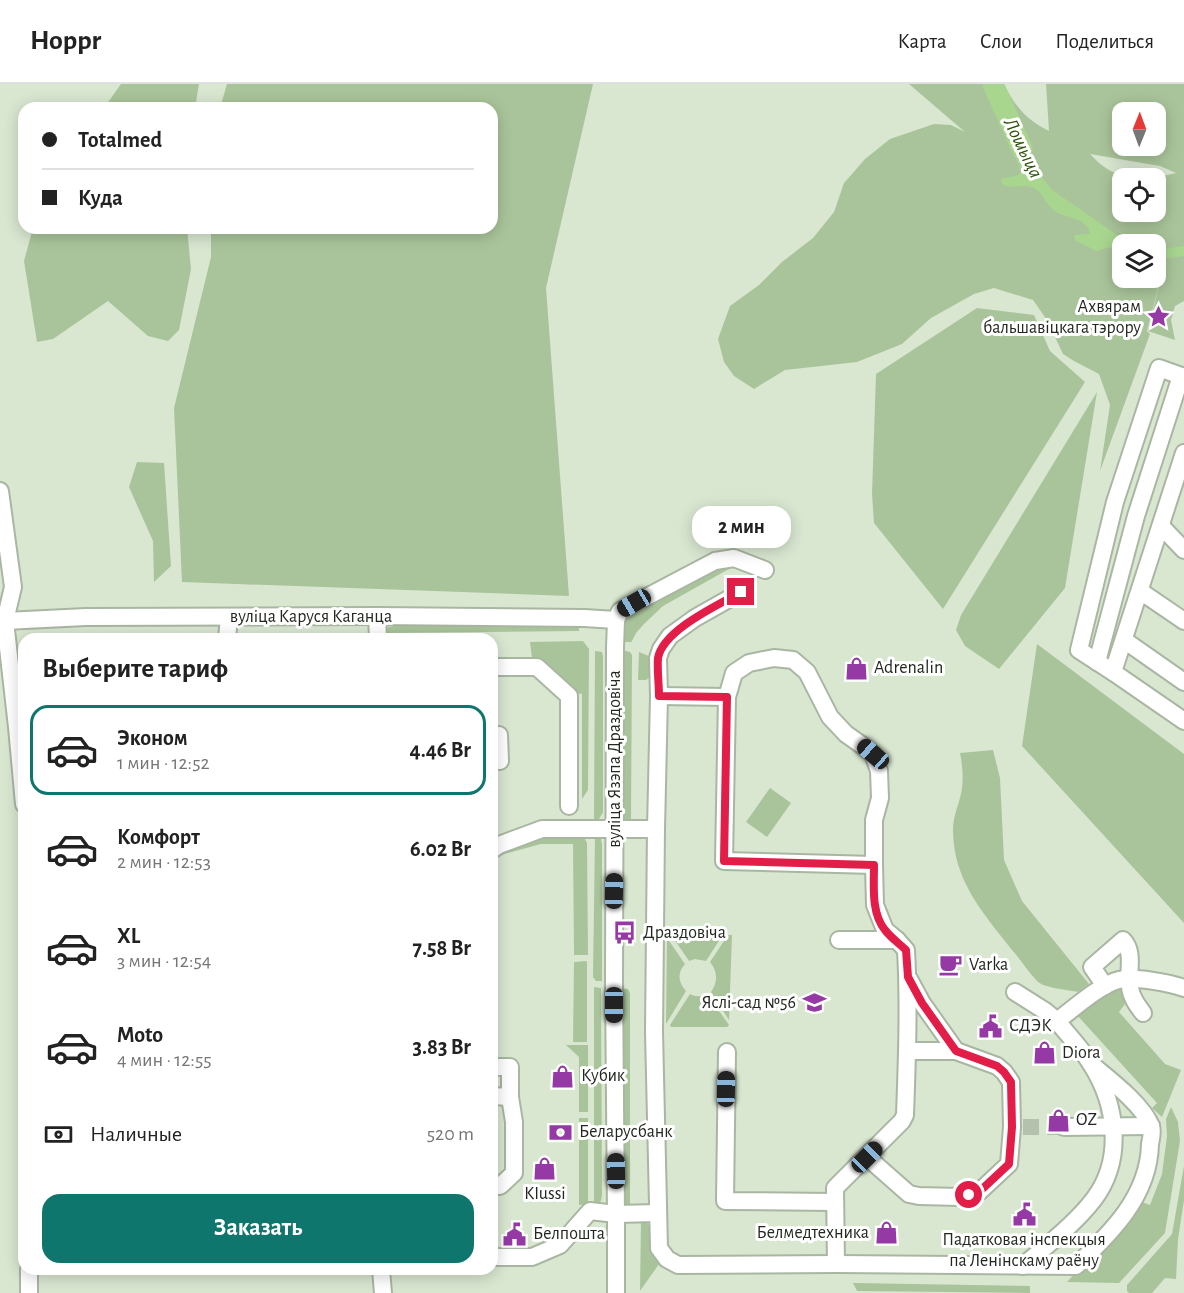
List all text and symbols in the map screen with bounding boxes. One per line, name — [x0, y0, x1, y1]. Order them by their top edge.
text: Hoppr — [30, 27, 101, 55]
text: Карта — [897, 31, 947, 52]
text: Слои — [980, 31, 1022, 52]
text: Поделиться — [1055, 31, 1154, 52]
north arrow — [1112, 102, 1166, 156]
map controls — [1112, 102, 1166, 288]
water label: Лошыца — [1000, 114, 1046, 181]
text: Totalmed — [78, 129, 162, 151]
button: locate — [1112, 168, 1166, 222]
text: Куда — [78, 187, 123, 209]
button: layers — [1112, 234, 1166, 288]
place label: Ахвярам бальшавіцкага тэрору — [983, 298, 1141, 337]
place icon: Ахвярам бальшавіцкага тэрору — [1146, 304, 1172, 330]
callout: 2 мин — [692, 505, 790, 547]
text: 2 мин — [718, 517, 765, 537]
route end — [727, 578, 754, 605]
car — [614, 586, 654, 620]
street label: вуліца Каруся Каганца — [230, 608, 392, 626]
text: Выберите тариф — [42, 655, 228, 682]
shop icon: Adrenalin — [843, 655, 869, 681]
place label: Adrenalin — [874, 659, 943, 677]
street label: вуліца Язэпа Драздовіча — [606, 670, 624, 848]
icon: car — [45, 723, 99, 777]
text: Эконом — [117, 727, 188, 749]
car — [854, 735, 892, 773]
text: 4.46 Br — [410, 739, 471, 761]
text: 1 мин · 12:52 — [117, 753, 210, 773]
icon: car — [45, 822, 99, 876]
text: Комфорт — [117, 826, 200, 848]
text: 6.02 Br — [410, 838, 471, 860]
text: 2 мин · 12:53 — [117, 852, 211, 872]
car — [605, 873, 623, 909]
bus stop icon: Драздовіча — [612, 920, 638, 946]
icon: car — [45, 921, 99, 975]
place label: Драздовіча — [643, 924, 726, 942]
text: XL — [117, 925, 140, 947]
text: 7.58 Br — [413, 937, 471, 959]
text: 3 мин · 12:54 — [117, 951, 211, 971]
cafe icon: Varka — [938, 952, 964, 978]
place label: Varka — [969, 956, 1008, 974]
car — [605, 987, 623, 1023]
school or university icon: Яслі-сад №56 — [801, 990, 827, 1016]
place label: Яслі-сад №56 — [702, 994, 796, 1012]
public building icon: СДЭК — [978, 1013, 1004, 1039]
place label: СДЭК — [1009, 1017, 1052, 1035]
icon: car — [45, 1020, 99, 1074]
text: Moto — [117, 1024, 163, 1046]
text: 3.83 Br — [413, 1036, 471, 1058]
shop icon: Diora — [1031, 1040, 1057, 1066]
place label: Diora — [1062, 1044, 1101, 1062]
text: 4 мин · 12:55 — [117, 1050, 212, 1070]
shop icon: Кубик — [550, 1063, 576, 1089]
place label: Кубик — [581, 1066, 626, 1085]
car — [717, 1071, 735, 1107]
shop icon: OZ — [1045, 1107, 1071, 1133]
place label: OZ — [1076, 1111, 1097, 1129]
icon: cash — [42, 1118, 75, 1151]
bank icon: Беларусбанк — [548, 1119, 574, 1145]
place label: Беларусбанк — [579, 1122, 673, 1141]
text: Наличные — [90, 1123, 182, 1145]
text: 520 m — [427, 1124, 474, 1144]
car — [848, 1138, 886, 1176]
car — [607, 1153, 625, 1189]
shop icon: KIussi — [532, 1155, 558, 1181]
route start — [955, 1181, 982, 1208]
place label: KIussi — [524, 1185, 566, 1203]
button: Заказать — [42, 1194, 474, 1263]
public building icon: Падатковая інспекцыя па Ленінскаму раёну — [1011, 1201, 1037, 1227]
shop icon: Белмедтехника — [874, 1220, 900, 1246]
public building icon: Белпошта — [502, 1221, 528, 1247]
place label: Белмедтехника — [757, 1224, 869, 1242]
place label: Белпошта — [533, 1225, 605, 1243]
place label: Падатковая інспекцыя па Ленінскаму раёну — [942, 1231, 1106, 1270]

